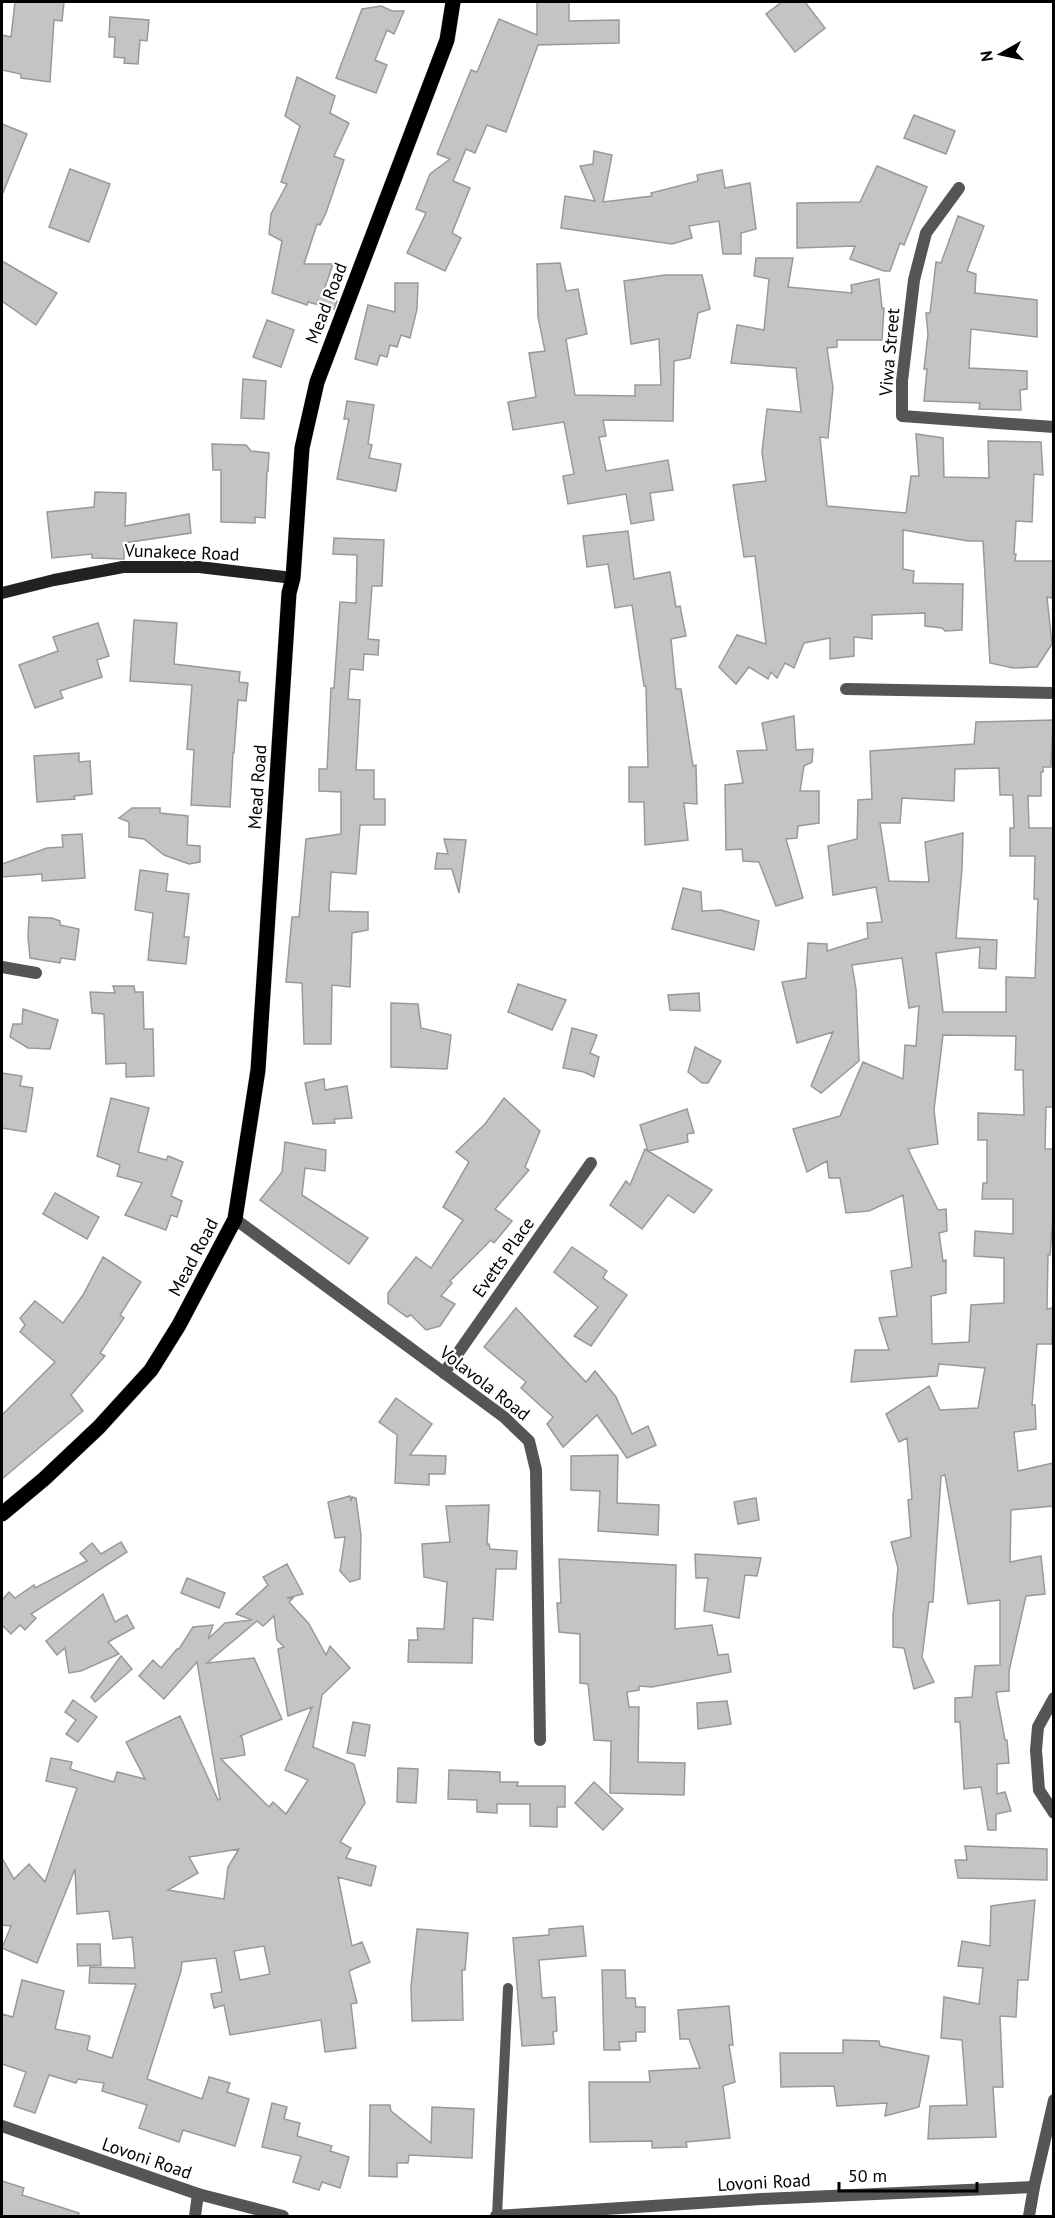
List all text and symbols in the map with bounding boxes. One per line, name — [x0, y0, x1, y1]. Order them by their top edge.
north arrow — [971, 24, 1031, 84]
text: N — [975, 50, 997, 63]
street label: Mead Road — [300, 259, 352, 347]
street label: Viwa Street — [874, 307, 904, 398]
street label: Vunakece Road — [123, 538, 240, 565]
street label: Mead Road — [243, 744, 271, 830]
street label: Evetts Place — [467, 1212, 539, 1302]
street label: Mead Road — [163, 1214, 223, 1300]
street label: Volavola Road — [434, 1340, 535, 1425]
street label: Lovoni Road — [99, 2132, 195, 2184]
scale bar — [839, 2155, 977, 2193]
text: 50 m — [848, 2164, 887, 2187]
street label: Lovoni Road — [717, 2168, 811, 2196]

